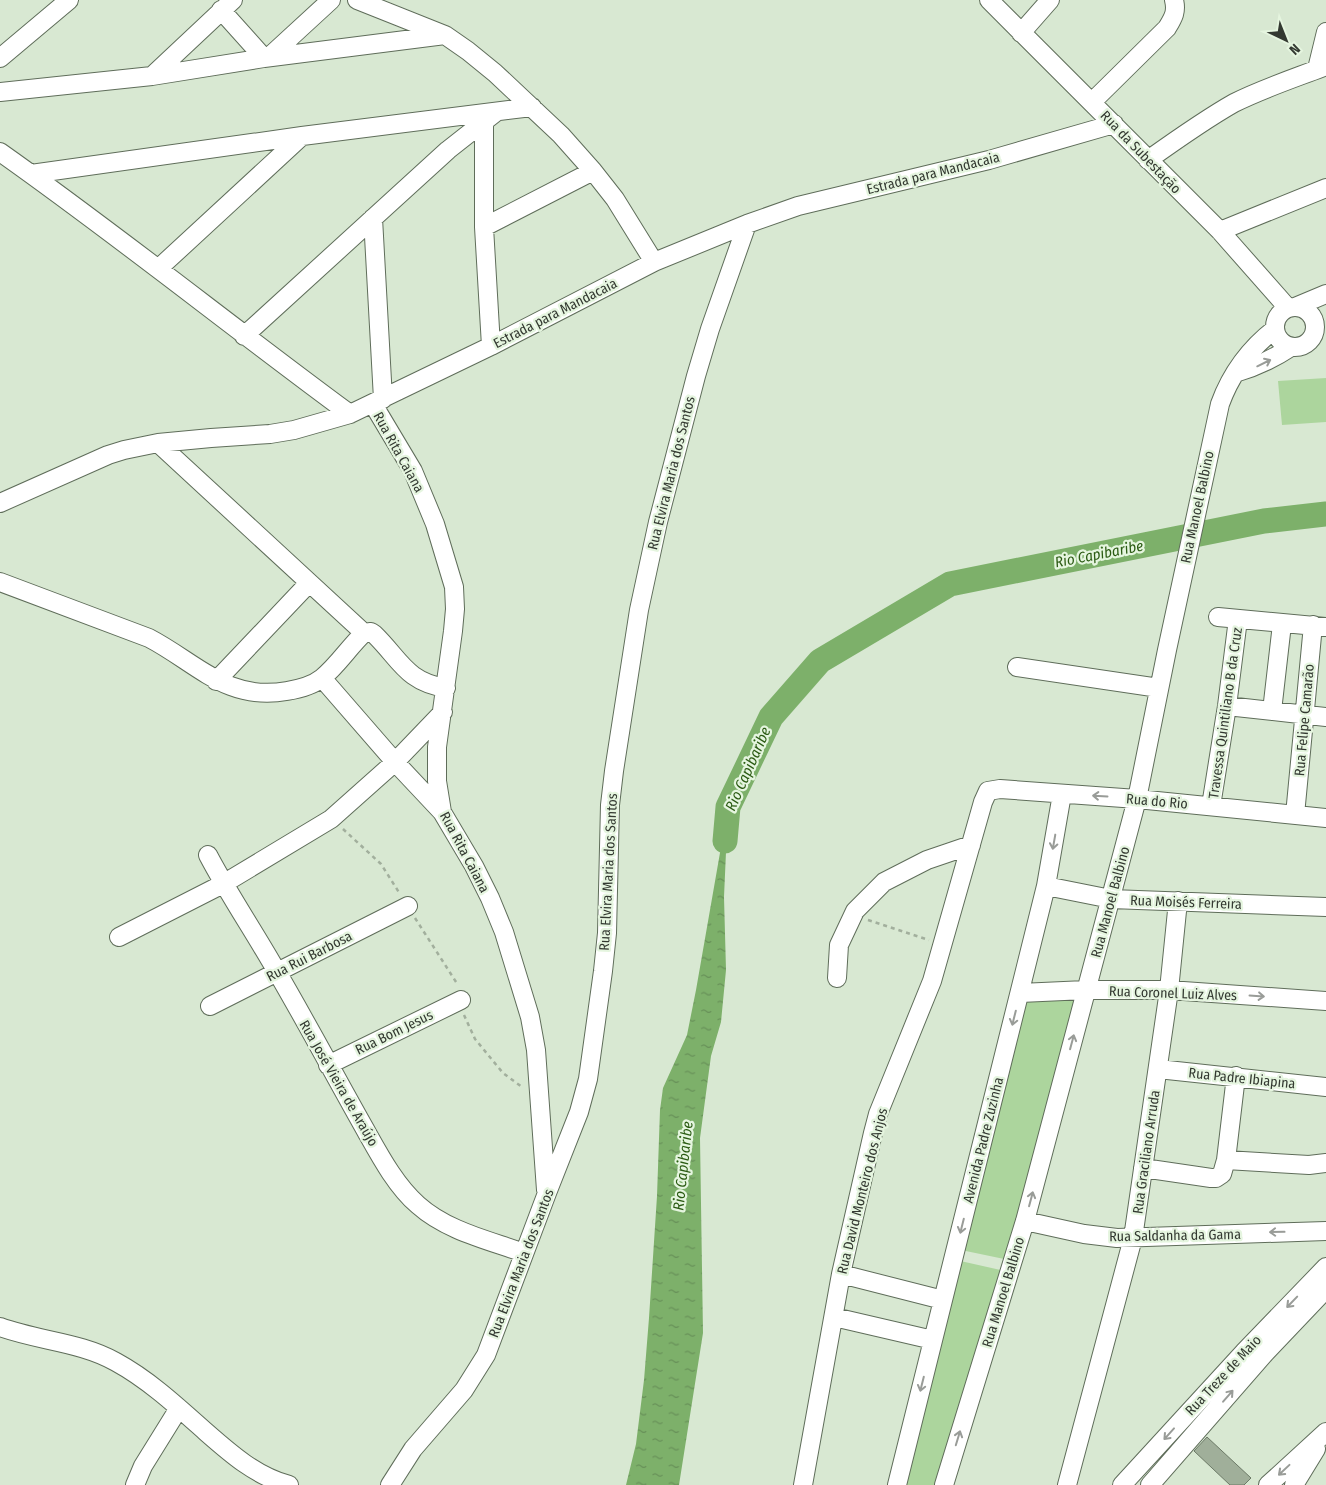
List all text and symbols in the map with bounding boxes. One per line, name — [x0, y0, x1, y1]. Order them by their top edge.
north arrow — [1261, 15, 1311, 65]
text: N — [1286, 40, 1303, 58]
street label: Rua da Subestação — [1097, 107, 1185, 197]
street label: Estrada para Mandacaia — [865, 149, 1002, 198]
street label: Estrada para Mandacaia — [491, 275, 620, 352]
one-way arrow — [1257, 358, 1272, 368]
street label: Rua Elvira Maria dos Santos — [644, 394, 699, 552]
street label: Rua Rita Caiana — [369, 409, 428, 496]
street label: Rua Manoel Balbino — [1177, 449, 1218, 565]
water label: Rio Capibaribe — [1053, 537, 1145, 571]
street label: Travessa Quintiliano B da Cruz — [1205, 626, 1246, 800]
street label: Rua Felipe Camarão — [1291, 663, 1318, 777]
water label: Rio Capibaribe — [722, 724, 774, 814]
street label: Rua do Rio — [1125, 790, 1188, 813]
one-way arrow — [1092, 792, 1108, 801]
street label: Rua Elvira Maria dos Santos — [596, 793, 621, 951]
street label: Rua Rita Caiana — [436, 809, 493, 896]
one-way arrow — [1048, 834, 1058, 850]
street label: Rua Manoel Balbino — [1087, 845, 1133, 960]
street label: Rua Moisés Ferreira — [1130, 892, 1242, 913]
street label: Rua Rui Barbosa — [264, 928, 355, 985]
street label: Rua Coronel Luiz Alves — [1109, 983, 1237, 1004]
one-way arrow — [1248, 991, 1264, 1000]
street label: Rua Bom Jesus — [353, 1006, 436, 1059]
one-way arrow — [1009, 1009, 1018, 1025]
street label: Rua José Vieira de Araújo — [296, 1017, 382, 1149]
one-way arrow — [1068, 1034, 1078, 1050]
street label: Rua Padre Ibiapina — [1188, 1064, 1296, 1093]
street label: Avenida Padre Zuzinha — [960, 1075, 1007, 1205]
street label: Rua Graciliano Arruda — [1129, 1089, 1164, 1215]
street label: Rua David Monteiro dos Anjos — [834, 1106, 891, 1276]
water label: Rio Capibaribe — [669, 1120, 697, 1212]
street label: Rua Elvira Maria dos Santos — [485, 1186, 558, 1340]
one-way arrow — [1026, 1191, 1036, 1207]
one-way arrow — [957, 1218, 966, 1234]
street label: Rua Saldanha da Gama — [1109, 1226, 1241, 1245]
one-way arrow — [1270, 1227, 1286, 1237]
street label: Rua Manoel Balbino — [979, 1235, 1028, 1349]
one-way arrow — [1286, 1295, 1298, 1308]
street label: Rua Treze de Maio — [1182, 1332, 1265, 1419]
one-way arrow — [917, 1375, 926, 1391]
one-way arrow — [1222, 1389, 1234, 1402]
one-way arrow — [1164, 1427, 1175, 1440]
one-way arrow — [954, 1431, 964, 1447]
one-way arrow — [1278, 1464, 1291, 1476]

